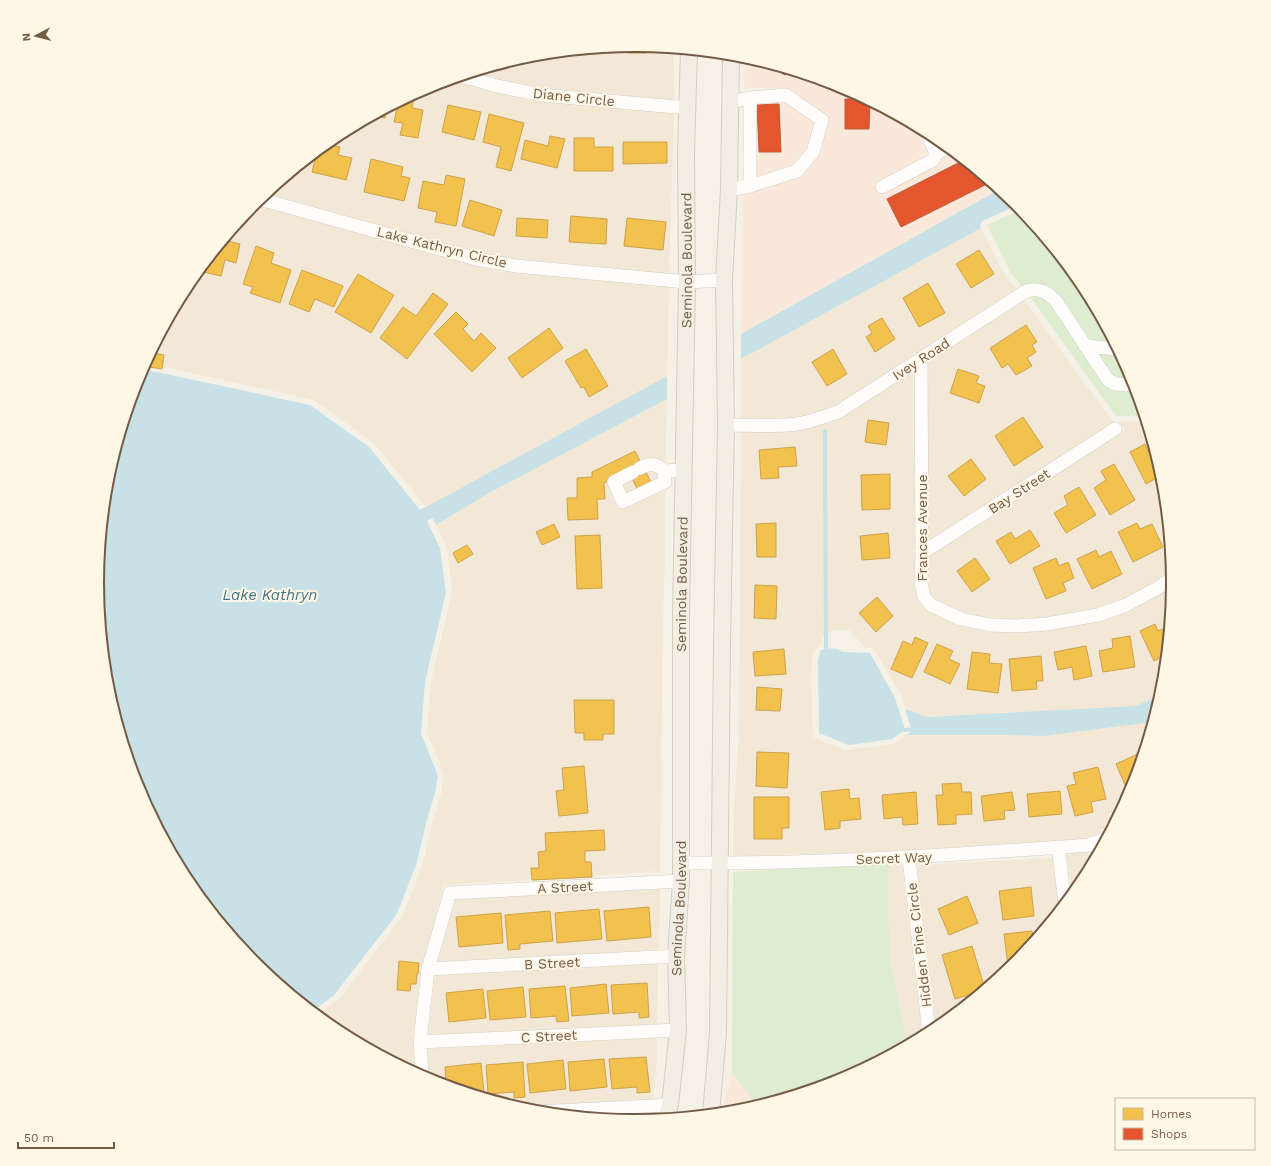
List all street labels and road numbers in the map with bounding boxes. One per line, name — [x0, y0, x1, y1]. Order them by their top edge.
street label: Diane Circle — [532, 85, 616, 109]
street label: Seminola Boulevard — [678, 192, 695, 328]
street label: Lake Kathryn Circle — [375, 223, 509, 271]
street label: Ivey Road — [889, 335, 953, 383]
street label: Bay Street — [985, 465, 1053, 517]
street label: Frances Avenue — [914, 474, 930, 582]
street label: Seminola Boulevard — [673, 516, 691, 652]
street label: Seminola Boulevard — [668, 840, 689, 976]
street label: Secret Way — [856, 849, 933, 867]
street label: A Street — [537, 878, 593, 896]
street label: Hidden Pine Circle — [903, 882, 935, 1008]
street label: B Street — [524, 954, 581, 972]
street label: C Street — [520, 1027, 578, 1045]

